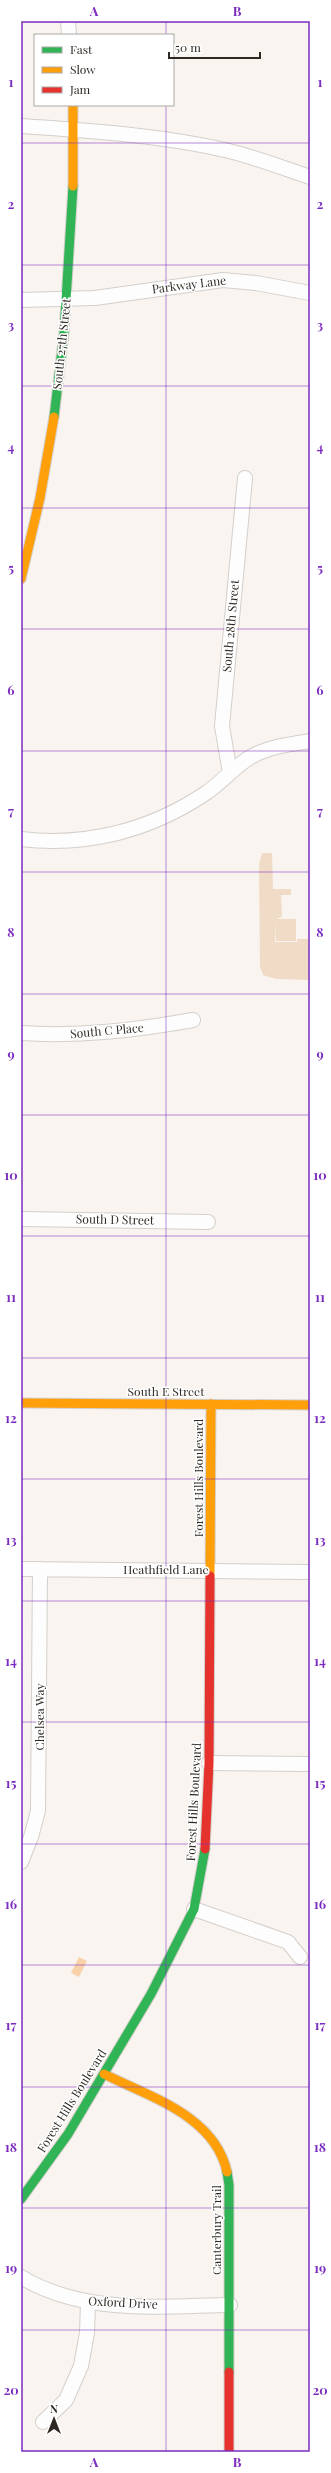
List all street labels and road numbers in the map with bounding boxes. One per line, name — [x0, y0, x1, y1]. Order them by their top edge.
street label: Parkway Lane — [151, 272, 227, 296]
street label: South 27th Street — [48, 297, 74, 390]
street label: South 28th Street — [218, 578, 242, 673]
street label: South C Place — [69, 1019, 144, 1041]
street label: South D Street — [76, 1210, 155, 1228]
street label: South E Street — [128, 1383, 205, 1399]
street label: Forest Hills Boulevard — [190, 1419, 206, 1537]
street label: Heathfield Lane — [123, 1561, 209, 1577]
street label: Chelsea Way — [31, 1684, 47, 1750]
street label: Forest Hills Boulevard — [182, 1742, 204, 1862]
street label: Forest Hills Boulevard — [33, 2046, 109, 2155]
street label: Canterbury Trail — [208, 2184, 224, 2275]
street label: Oxford Drive — [88, 2292, 158, 2312]

